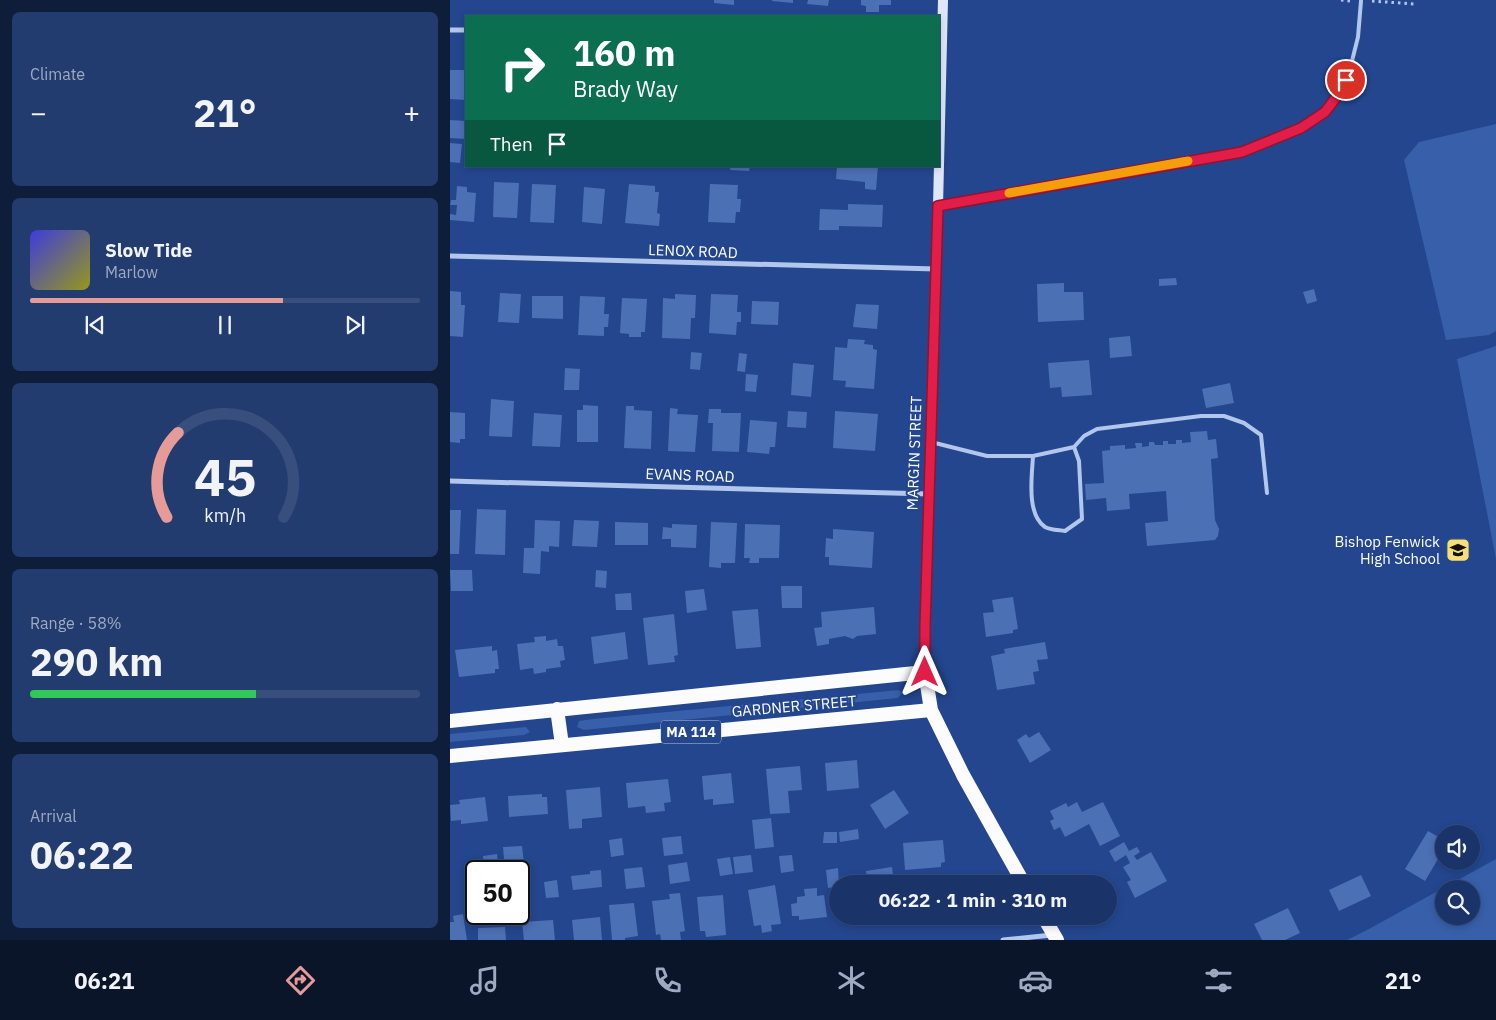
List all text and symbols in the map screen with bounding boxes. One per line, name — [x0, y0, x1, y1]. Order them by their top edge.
text: 160 m — [573, 30, 676, 76]
icon: right — [490, 35, 555, 100]
pin — [1325, 59, 1367, 101]
text: Climate — [30, 64, 85, 84]
icon: arrive — [1332, 66, 1360, 94]
text: Brady Way — [573, 74, 678, 103]
text: 21° — [193, 88, 257, 137]
text: − — [30, 94, 47, 131]
text: + — [403, 94, 420, 131]
icon: arrive — [543, 130, 571, 158]
text: Then — [490, 132, 533, 156]
text: Slow Tide — [105, 238, 192, 262]
street label: LENOX ROAD — [648, 240, 738, 262]
text: Marlow — [105, 262, 158, 282]
icon: previous — [81, 311, 109, 339]
icon: pause — [211, 311, 239, 339]
icon: next — [341, 311, 369, 339]
street label: MARGIN STREET — [903, 395, 926, 511]
text: 45 — [194, 443, 256, 510]
street label: EVANS ROAD — [645, 464, 735, 486]
text: km/h — [204, 504, 246, 527]
place label: Bishop Fenwick High School — [1335, 532, 1440, 568]
school or university icon: Bishop Fenwick High School — [1445, 537, 1471, 563]
text: Range · 58% — [30, 613, 122, 633]
text: 290 km — [30, 637, 163, 686]
position arrow — [898, 645, 950, 697]
street label: GARDNER STREET — [731, 691, 857, 721]
road number: MA 114 — [661, 720, 721, 744]
text: Arrival — [30, 806, 77, 826]
map controls — [1435, 825, 1480, 925]
button: sound — [1435, 825, 1480, 870]
text: 06:22 — [30, 830, 134, 879]
speed limit sign: 50 — [465, 860, 530, 925]
button: search — [1435, 880, 1480, 925]
text: 06:22 · 1 min · 310 m — [879, 888, 1067, 912]
icon: directions — [283, 963, 318, 998]
icon: music — [467, 963, 502, 998]
icon: phone — [650, 963, 685, 998]
icon: climate — [834, 963, 869, 998]
icon: car — [1018, 963, 1053, 998]
icon: filters — [1201, 963, 1236, 998]
text: 06:21 — [74, 966, 134, 995]
text: 21° — [1385, 966, 1422, 995]

